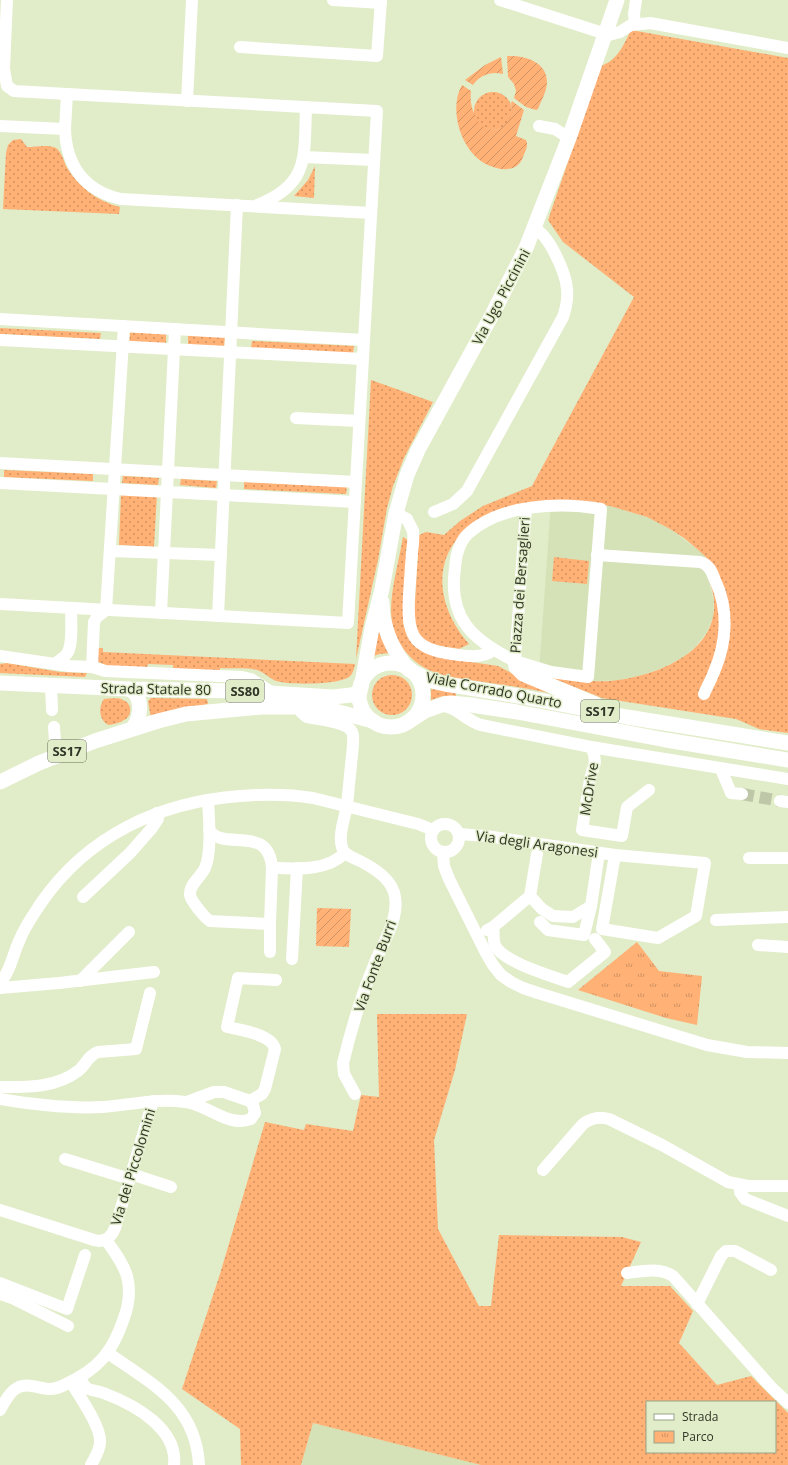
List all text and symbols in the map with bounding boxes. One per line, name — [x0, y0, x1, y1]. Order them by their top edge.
street label: Via Ugo Piccinini — [467, 245, 534, 348]
street label: Piazza dei Bersaglieri — [505, 516, 534, 654]
street label: Viale Corrado Quarto — [424, 667, 564, 712]
street label: Strada Statale 80 — [101, 678, 211, 699]
road number: SS80 — [226, 680, 264, 702]
road number: SS17 — [581, 700, 619, 722]
road number: SS17 — [48, 740, 86, 762]
street label: McDrive — [575, 761, 602, 817]
street label: Via degli Aragonesi — [475, 826, 599, 861]
street label: Via Fonte Burri — [349, 917, 400, 1014]
street label: Via dei Piccolomini — [106, 1106, 159, 1228]
legend — [646, 1401, 776, 1453]
text: Strada — [682, 1408, 718, 1425]
text: Parco — [682, 1428, 714, 1445]

